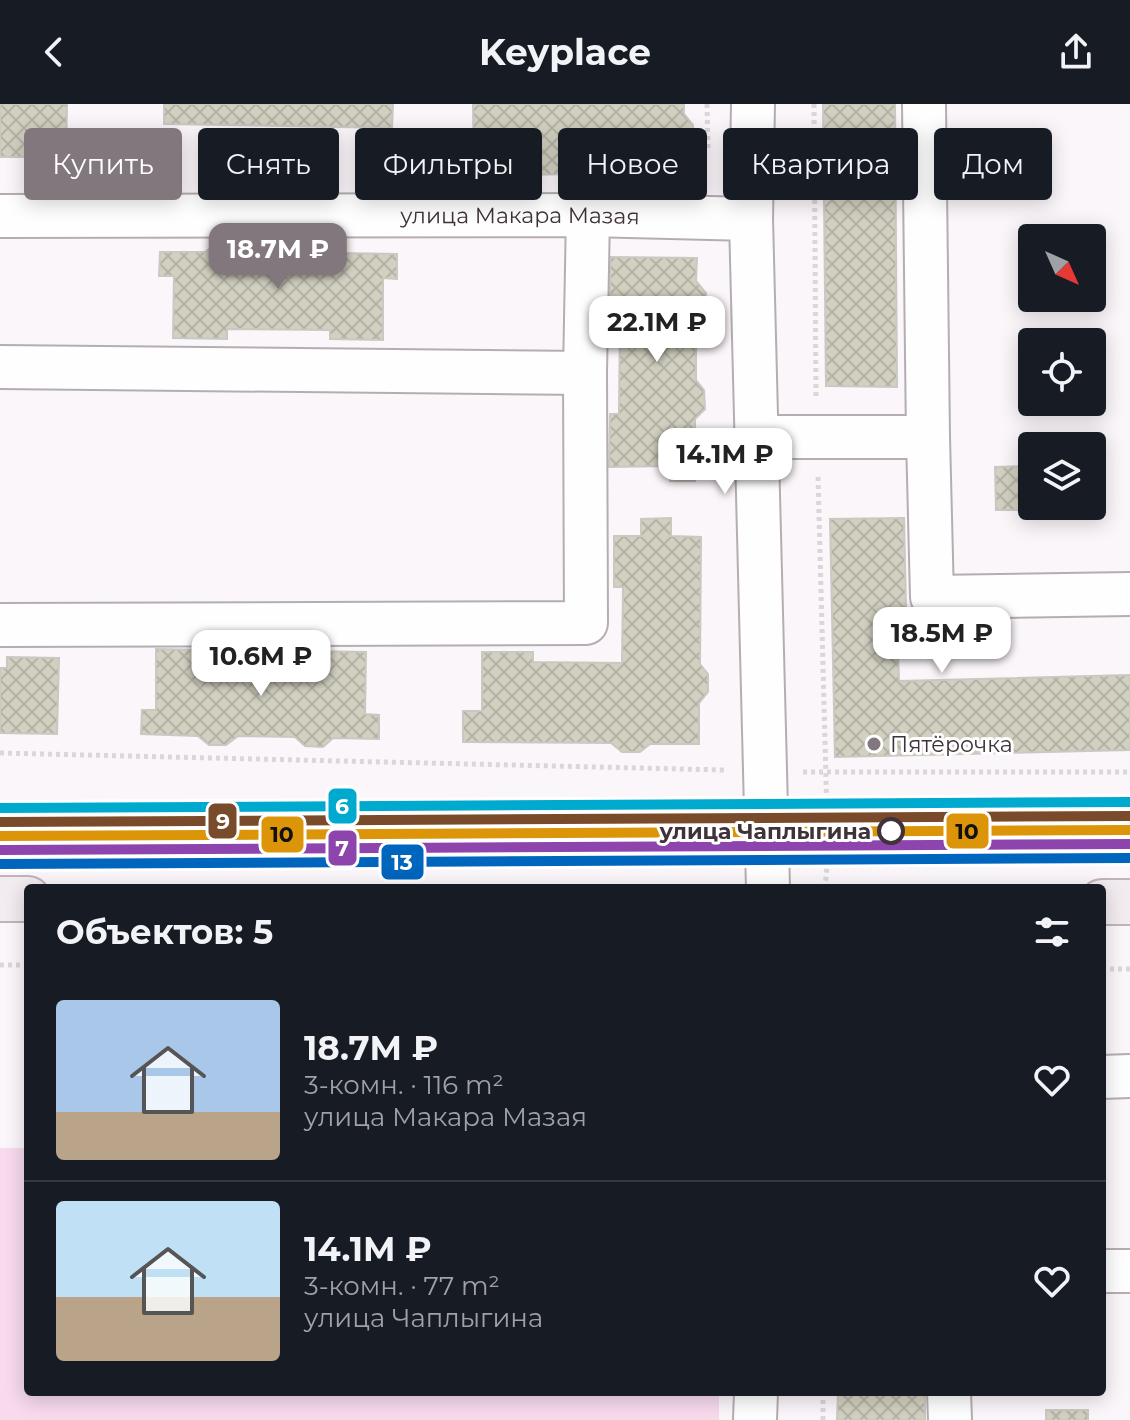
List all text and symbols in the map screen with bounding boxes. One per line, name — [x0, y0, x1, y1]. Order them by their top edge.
icon: back — [32, 30, 76, 74]
text: Keyplace — [479, 30, 651, 74]
icon: share — [1054, 30, 1098, 74]
chip: Купить — [24, 128, 182, 200]
chip: Снять — [198, 128, 339, 200]
chip: Фильтры — [355, 128, 542, 200]
chip: Новое — [558, 128, 707, 200]
chip: Квартира — [723, 128, 918, 200]
chip: Дом — [934, 128, 1052, 200]
street label: улица Макара Мазая — [399, 201, 640, 230]
pin: 18.7M ₽ — [204, 223, 352, 291]
north arrow — [1018, 224, 1106, 312]
map controls — [1018, 224, 1106, 520]
text: 18.7M ₽ — [227, 233, 329, 265]
pin: 22.1M ₽ — [583, 296, 731, 364]
text: 22.1M ₽ — [607, 306, 707, 338]
button: locate — [1018, 328, 1106, 416]
pin: 14.1M ₽ — [651, 428, 799, 496]
button: layers — [1018, 432, 1106, 520]
text: 14.1M ₽ — [676, 438, 774, 470]
pin: 18.5M ₽ — [868, 607, 1016, 675]
text: 18.5M ₽ — [891, 617, 993, 649]
pin: 10.6M ₽ — [187, 630, 335, 698]
text: 10.6M ₽ — [210, 640, 312, 672]
place label: Пятёрочка — [890, 731, 1013, 758]
marker: Пятёрочка — [865, 735, 883, 753]
line badge: 6 — [327, 787, 358, 825]
text: 6 — [335, 793, 349, 820]
line badge: 9 — [207, 802, 238, 840]
text: 9 — [216, 808, 230, 835]
line badge: 10 — [945, 812, 990, 850]
line badge: 10 — [260, 815, 305, 854]
place label: улица Чаплыгина — [659, 818, 871, 845]
marker: улица Чаплыгина — [878, 818, 904, 844]
text: 10 — [955, 818, 979, 845]
text: 10 — [270, 821, 294, 848]
line badge: 7 — [327, 829, 358, 867]
text: 7 — [335, 835, 349, 862]
line badge: 13 — [380, 843, 425, 881]
text: 13 — [391, 849, 413, 876]
icon: filters — [1030, 910, 1074, 954]
text: Объектов: 5 — [56, 911, 273, 953]
text: 18.7M ₽ — [304, 1027, 438, 1069]
icon: home — [120, 1032, 216, 1128]
icon: heart — [1030, 1058, 1074, 1102]
text: 3-комн. · 116 m² — [304, 1069, 504, 1101]
text: улица Макара Мазая — [304, 1101, 587, 1133]
text: 14.1M ₽ — [304, 1228, 432, 1270]
icon: home — [120, 1233, 216, 1329]
icon: heart — [1030, 1259, 1074, 1303]
text: 3-комн. · 77 m² — [304, 1270, 500, 1302]
text: улица Чаплыгина — [304, 1302, 543, 1334]

